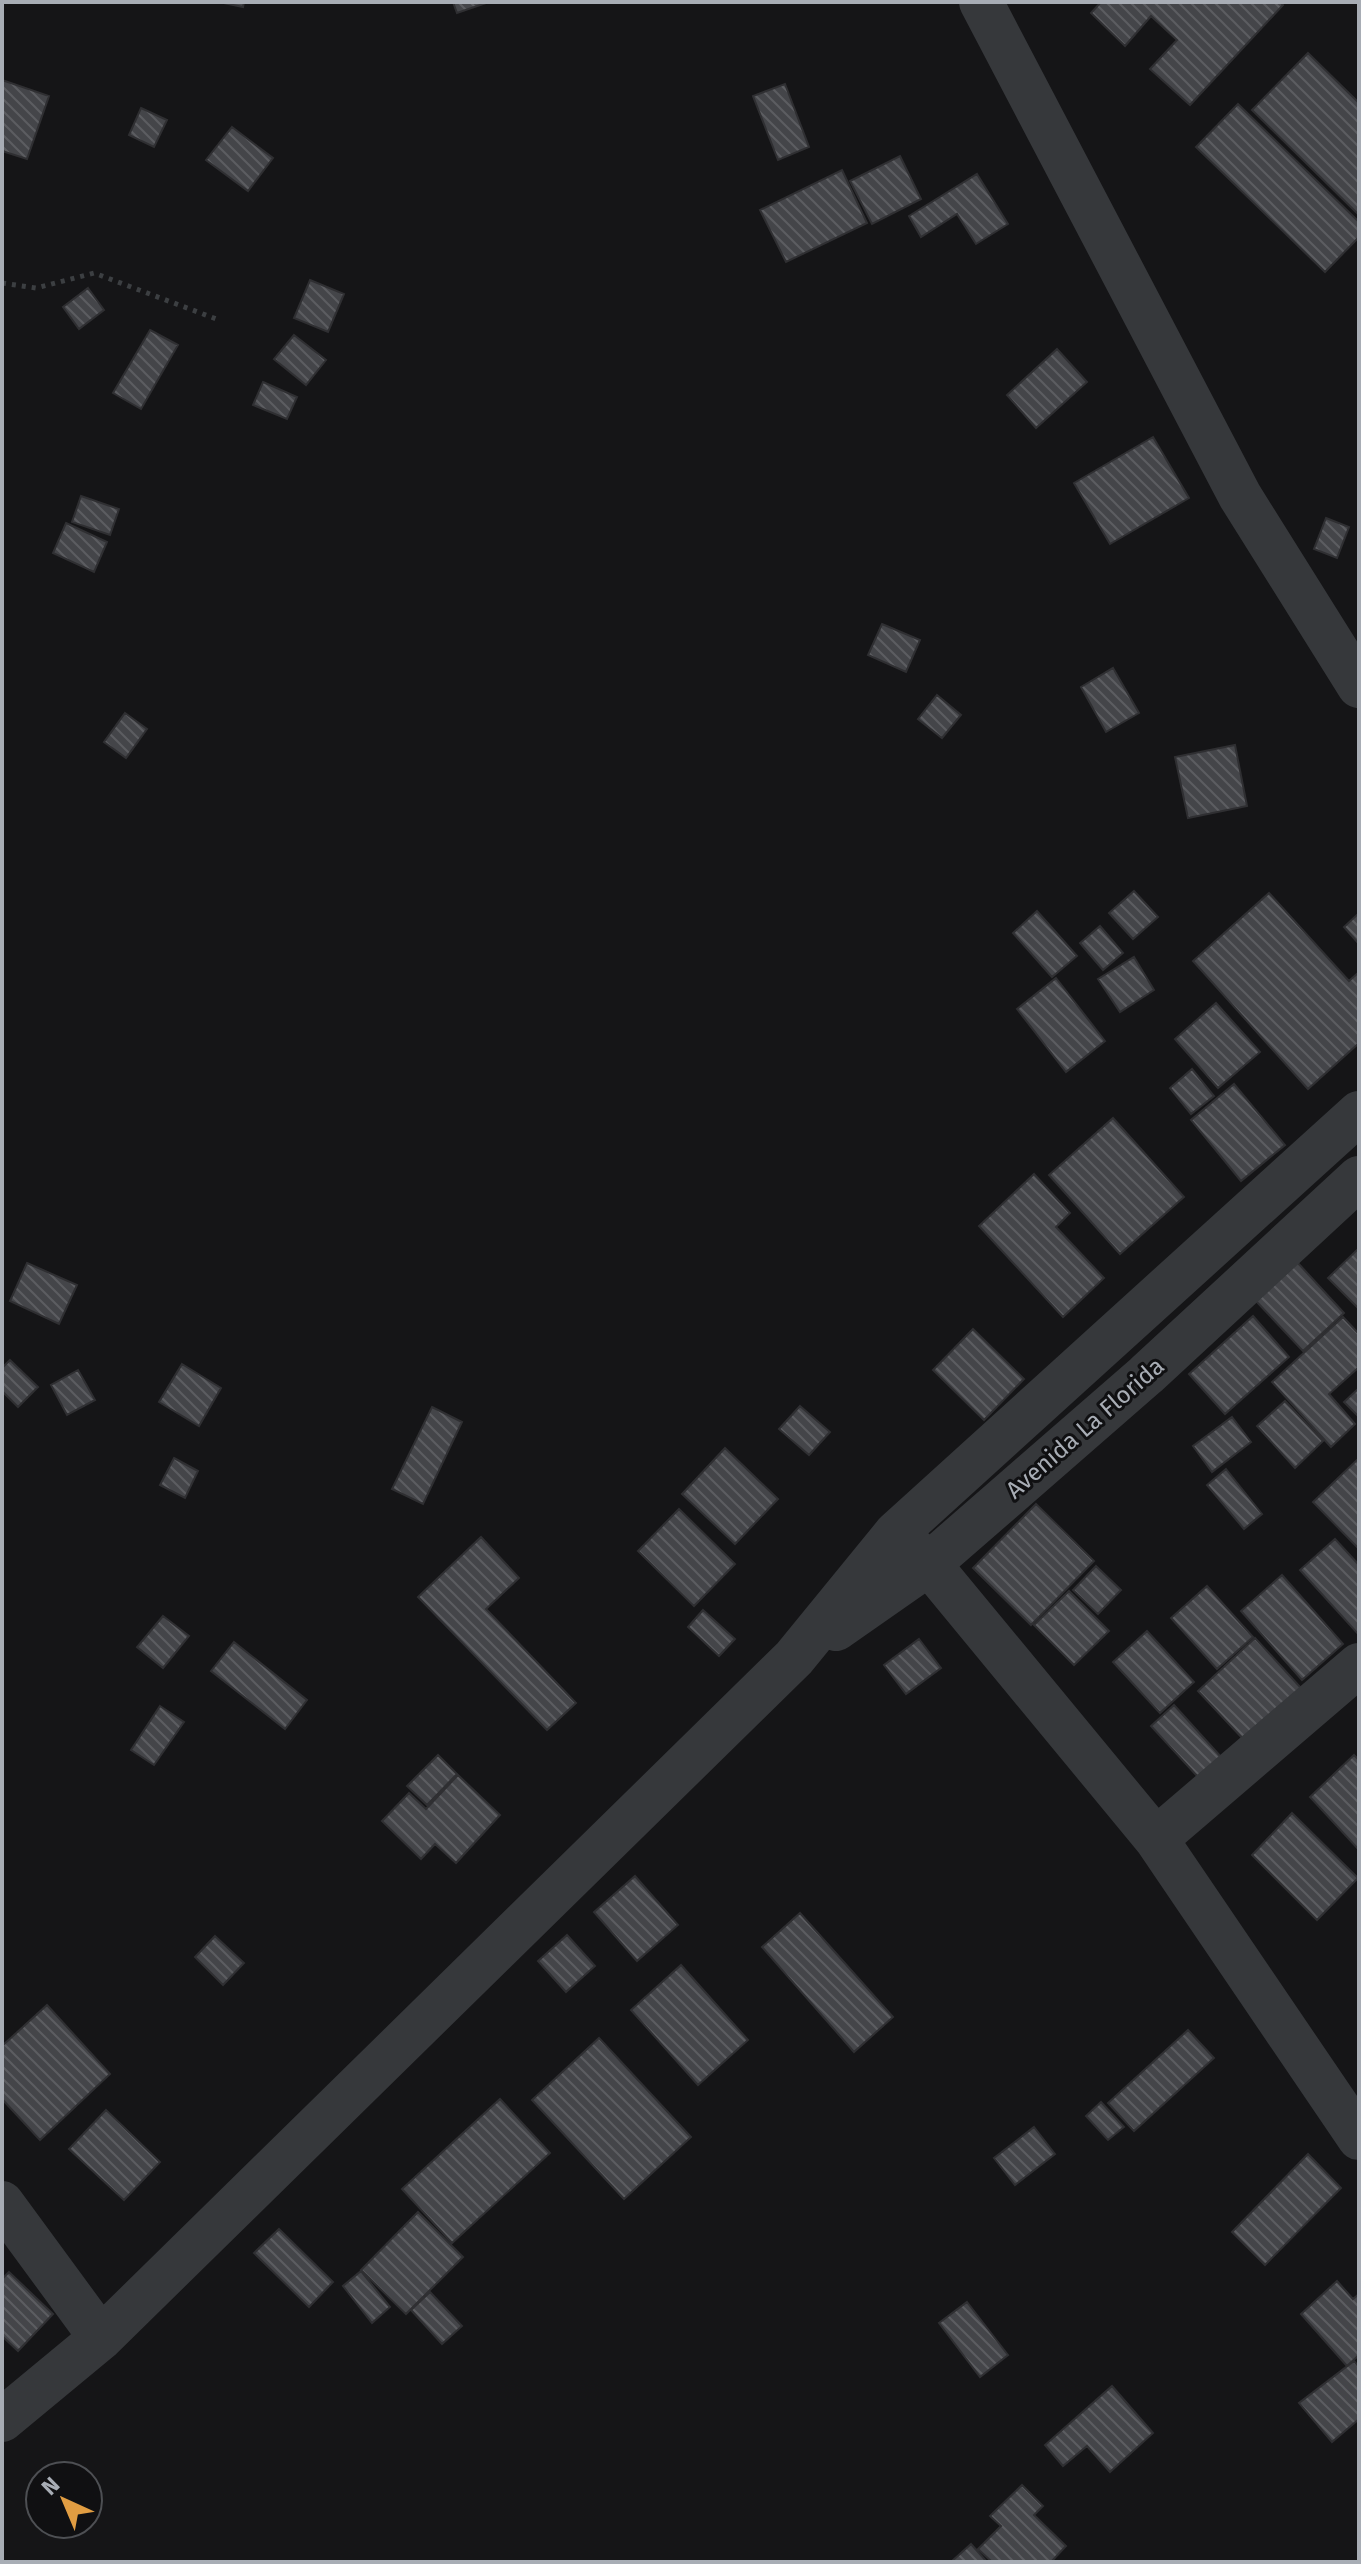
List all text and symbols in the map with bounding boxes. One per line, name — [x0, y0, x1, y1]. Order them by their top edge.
street label: Avenida La Florida — [1000, 1352, 1170, 1504]
north arrow — [24, 2460, 104, 2540]
text: N — [36, 2471, 65, 2501]

